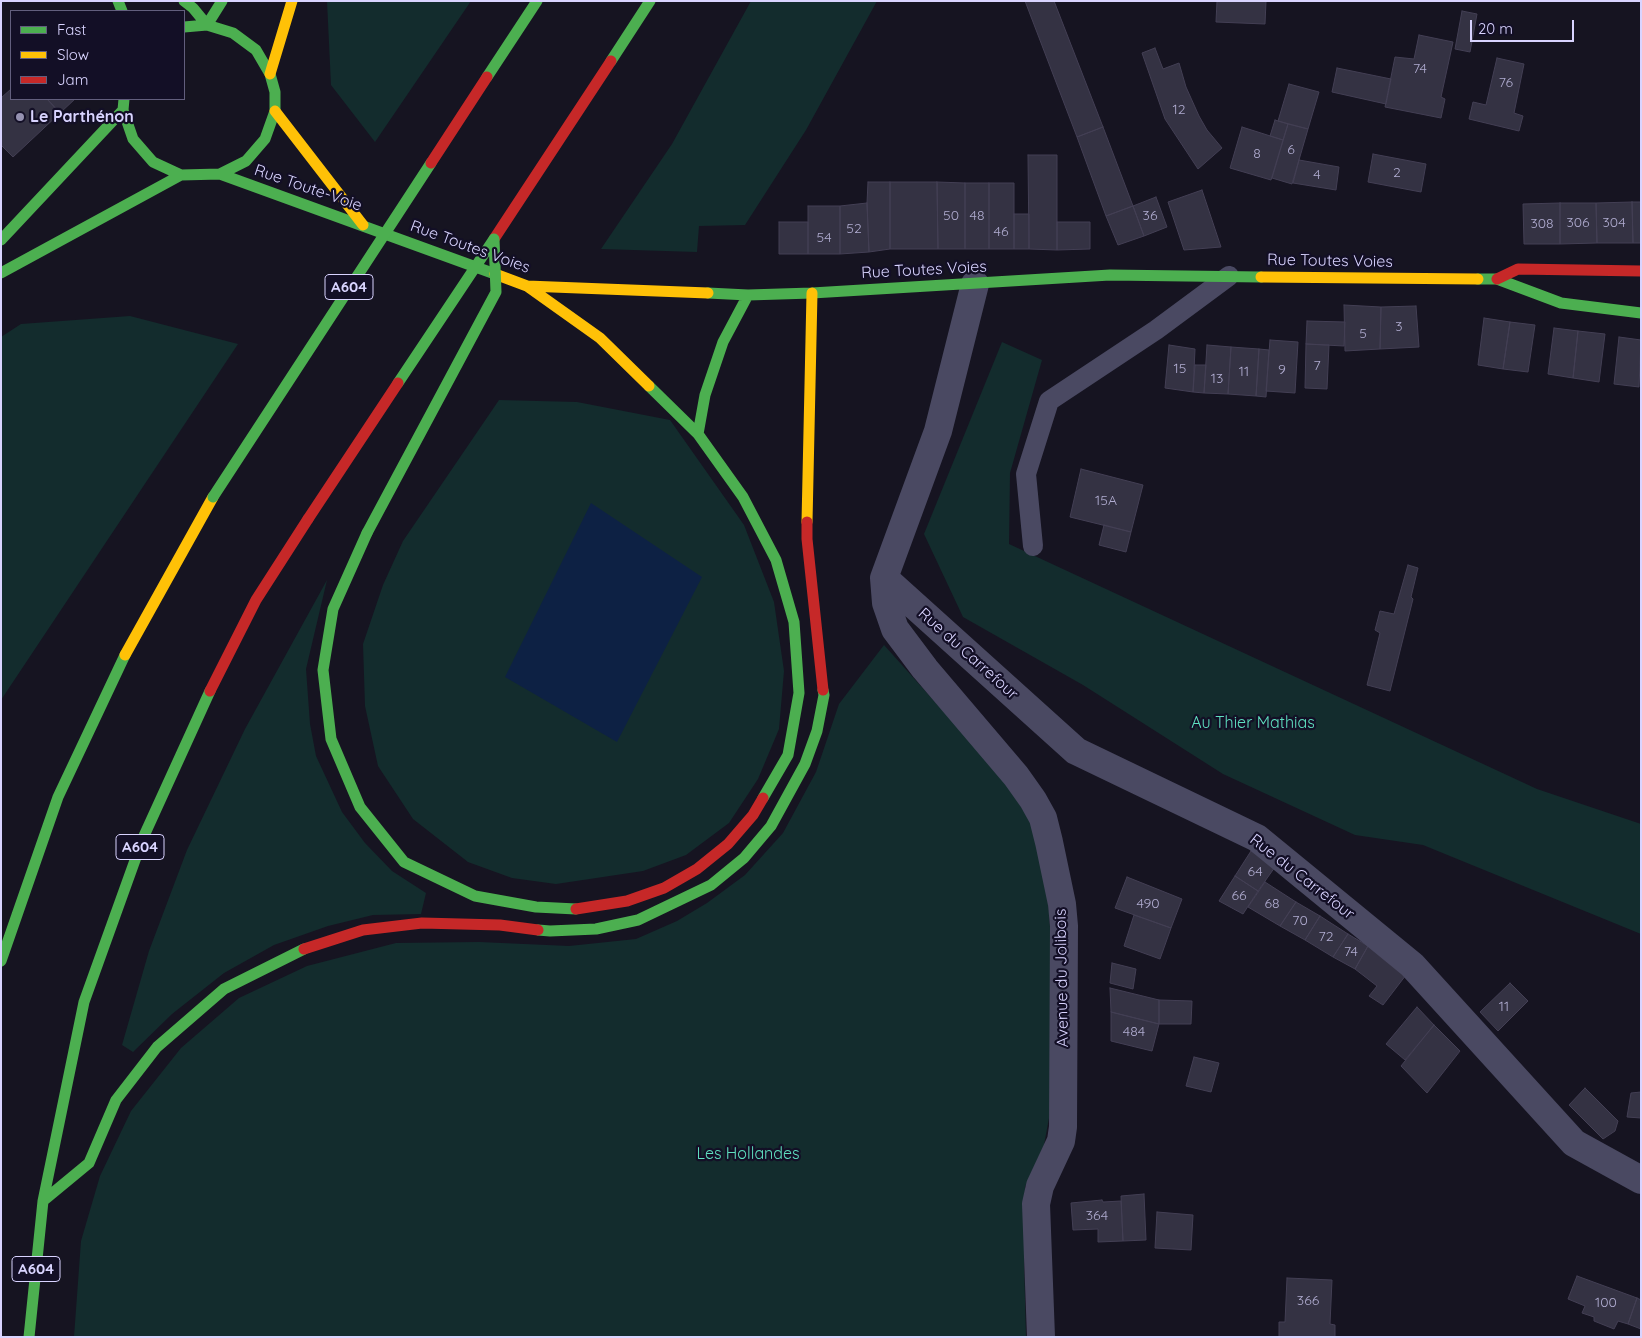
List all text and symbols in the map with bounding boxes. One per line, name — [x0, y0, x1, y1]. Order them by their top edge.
legend — [10, 10, 185, 100]
scale bar — [1472, 10, 1576, 42]
text: 20 m — [1478, 19, 1513, 38]
text: Fast — [57, 20, 86, 39]
text: Slow — [57, 45, 89, 64]
house number: 74 — [1413, 61, 1427, 77]
text: Jam — [57, 70, 88, 89]
house number: 76 — [1499, 75, 1513, 91]
house number: 12 — [1173, 102, 1185, 118]
place label: Le Parthénon — [30, 107, 134, 127]
marker: Le Parthénon — [14, 111, 26, 123]
house number: 6 — [1287, 142, 1295, 158]
house number: 8 — [1253, 146, 1261, 162]
street label: Rue Toute-Voie — [252, 161, 364, 215]
house number: 2 — [1393, 165, 1401, 181]
house number: 4 — [1313, 167, 1321, 183]
house number: 50 — [943, 208, 959, 224]
house number: 48 — [970, 208, 984, 224]
house number: 36 — [1143, 208, 1157, 224]
house number: 306 — [1566, 215, 1590, 231]
house number: 304 — [1602, 215, 1626, 231]
street label: Rue Toutes Voies — [408, 216, 532, 278]
house number: 308 — [1530, 216, 1554, 232]
house number: 52 — [846, 221, 862, 237]
house number: 46 — [994, 224, 1008, 240]
house number: 54 — [816, 230, 832, 246]
street label: Rue Toutes Voies — [1267, 250, 1393, 272]
street label: Rue Toutes Voies — [861, 257, 987, 283]
road number: A604 — [325, 274, 373, 300]
house number: 3 — [1395, 319, 1403, 335]
house number: 5 — [1359, 326, 1367, 342]
house number: 7 — [1313, 358, 1321, 374]
house number: 15 — [1174, 361, 1186, 377]
house number: 9 — [1278, 362, 1286, 378]
house number: 11 — [1239, 364, 1249, 380]
house number: 13 — [1211, 371, 1223, 387]
house number: 15A — [1095, 493, 1117, 509]
street label: Rue du Carrefour — [914, 604, 1022, 704]
park label: Au Thier Mathias — [1191, 713, 1315, 733]
street label: Rue du Carrefour — [1246, 830, 1358, 924]
road number: A604 — [116, 834, 164, 860]
house number: 64 — [1247, 864, 1263, 880]
house number: 66 — [1231, 888, 1247, 904]
house number: 490 — [1136, 896, 1160, 912]
house number: 68 — [1264, 896, 1280, 912]
street label: Avenue du Jolibois — [1051, 908, 1073, 1048]
house number: 70 — [1292, 913, 1308, 929]
house number: 72 — [1319, 929, 1333, 945]
house number: 74 — [1344, 944, 1358, 960]
house number: 11 — [1499, 999, 1509, 1015]
house number: 484 — [1123, 1024, 1145, 1040]
park label: Les Hollandes — [696, 1144, 800, 1164]
house number: 364 — [1086, 1208, 1108, 1224]
road number: A604 — [12, 1256, 60, 1282]
house number: 366 — [1297, 1293, 1319, 1309]
house number: 100 — [1595, 1295, 1617, 1311]

